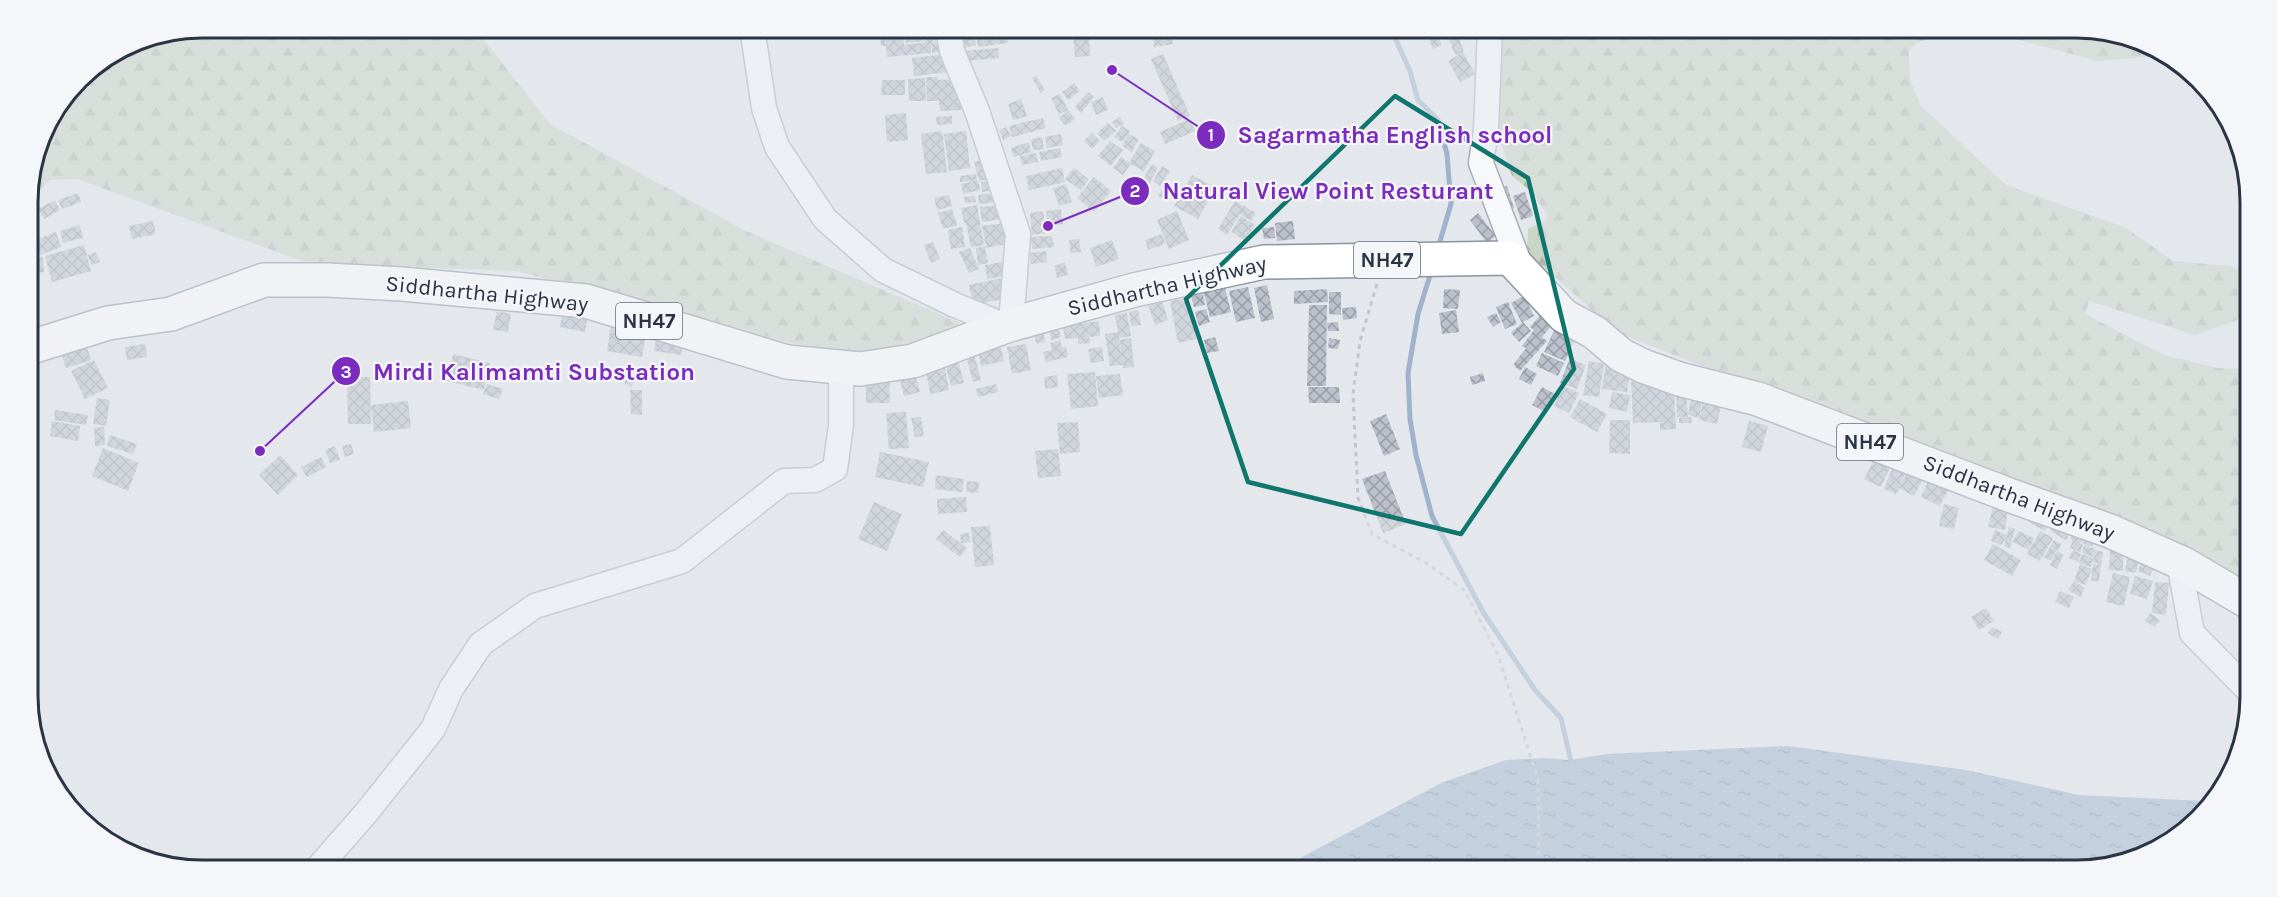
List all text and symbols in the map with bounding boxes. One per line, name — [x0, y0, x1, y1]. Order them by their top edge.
callout: Sagarmatha English school — [1196, 114, 1564, 156]
text: Sagarmatha English school — [1238, 121, 1552, 149]
text: 1 — [1208, 124, 1214, 146]
callout: Natural View Point Resturant — [1120, 170, 1505, 212]
text: Natural View Point Resturant — [1162, 177, 1494, 205]
text: 2 — [1130, 180, 1140, 202]
road number: NH47 — [1354, 242, 1420, 278]
street label: Siddhartha Highway — [1065, 250, 1269, 322]
street label: Siddhartha Highway — [384, 270, 590, 318]
road number: NH47 — [616, 303, 682, 339]
callout: Mirdi Kalimamti Substation — [331, 350, 707, 392]
text: Mirdi Kalimamti Substation — [373, 358, 695, 386]
text: 3 — [340, 361, 352, 383]
road number: NH47 — [1837, 424, 1903, 460]
street label: Siddhartha Highway — [1919, 449, 2119, 547]

